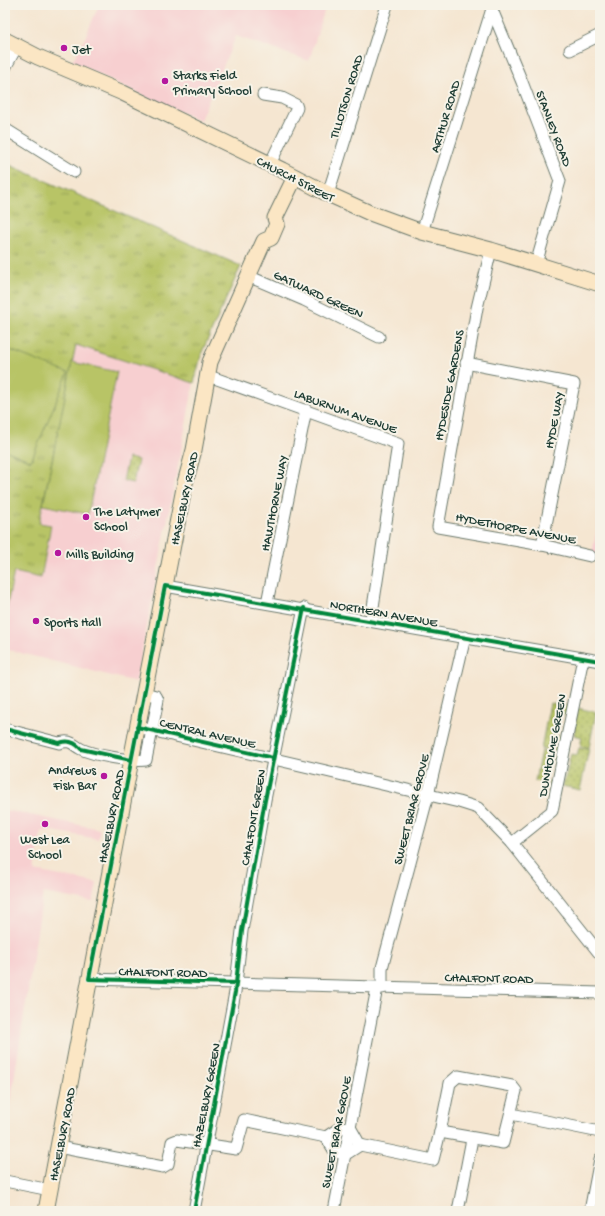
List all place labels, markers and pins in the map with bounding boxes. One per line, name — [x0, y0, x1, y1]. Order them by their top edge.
marker: Jet — [59, 43, 69, 53]
place label: Jet — [72, 43, 93, 58]
place label: Starks Field Primary School — [172, 69, 252, 99]
marker: Starks Field Primary School — [160, 76, 170, 86]
place label: The Latymer School — [93, 505, 161, 535]
marker: The Latymer School — [81, 512, 91, 522]
marker: Mills Building — [53, 548, 63, 558]
place label: Mills Building — [66, 548, 134, 563]
marker: Sports Hall — [31, 616, 41, 626]
place label: Sports Hall — [44, 616, 101, 631]
place label: Andrews Fish Bar — [48, 764, 97, 794]
marker: Andrews Fish Bar — [99, 771, 109, 781]
marker: West Lea School — [40, 819, 50, 829]
place label: West Lea School — [20, 833, 71, 863]

